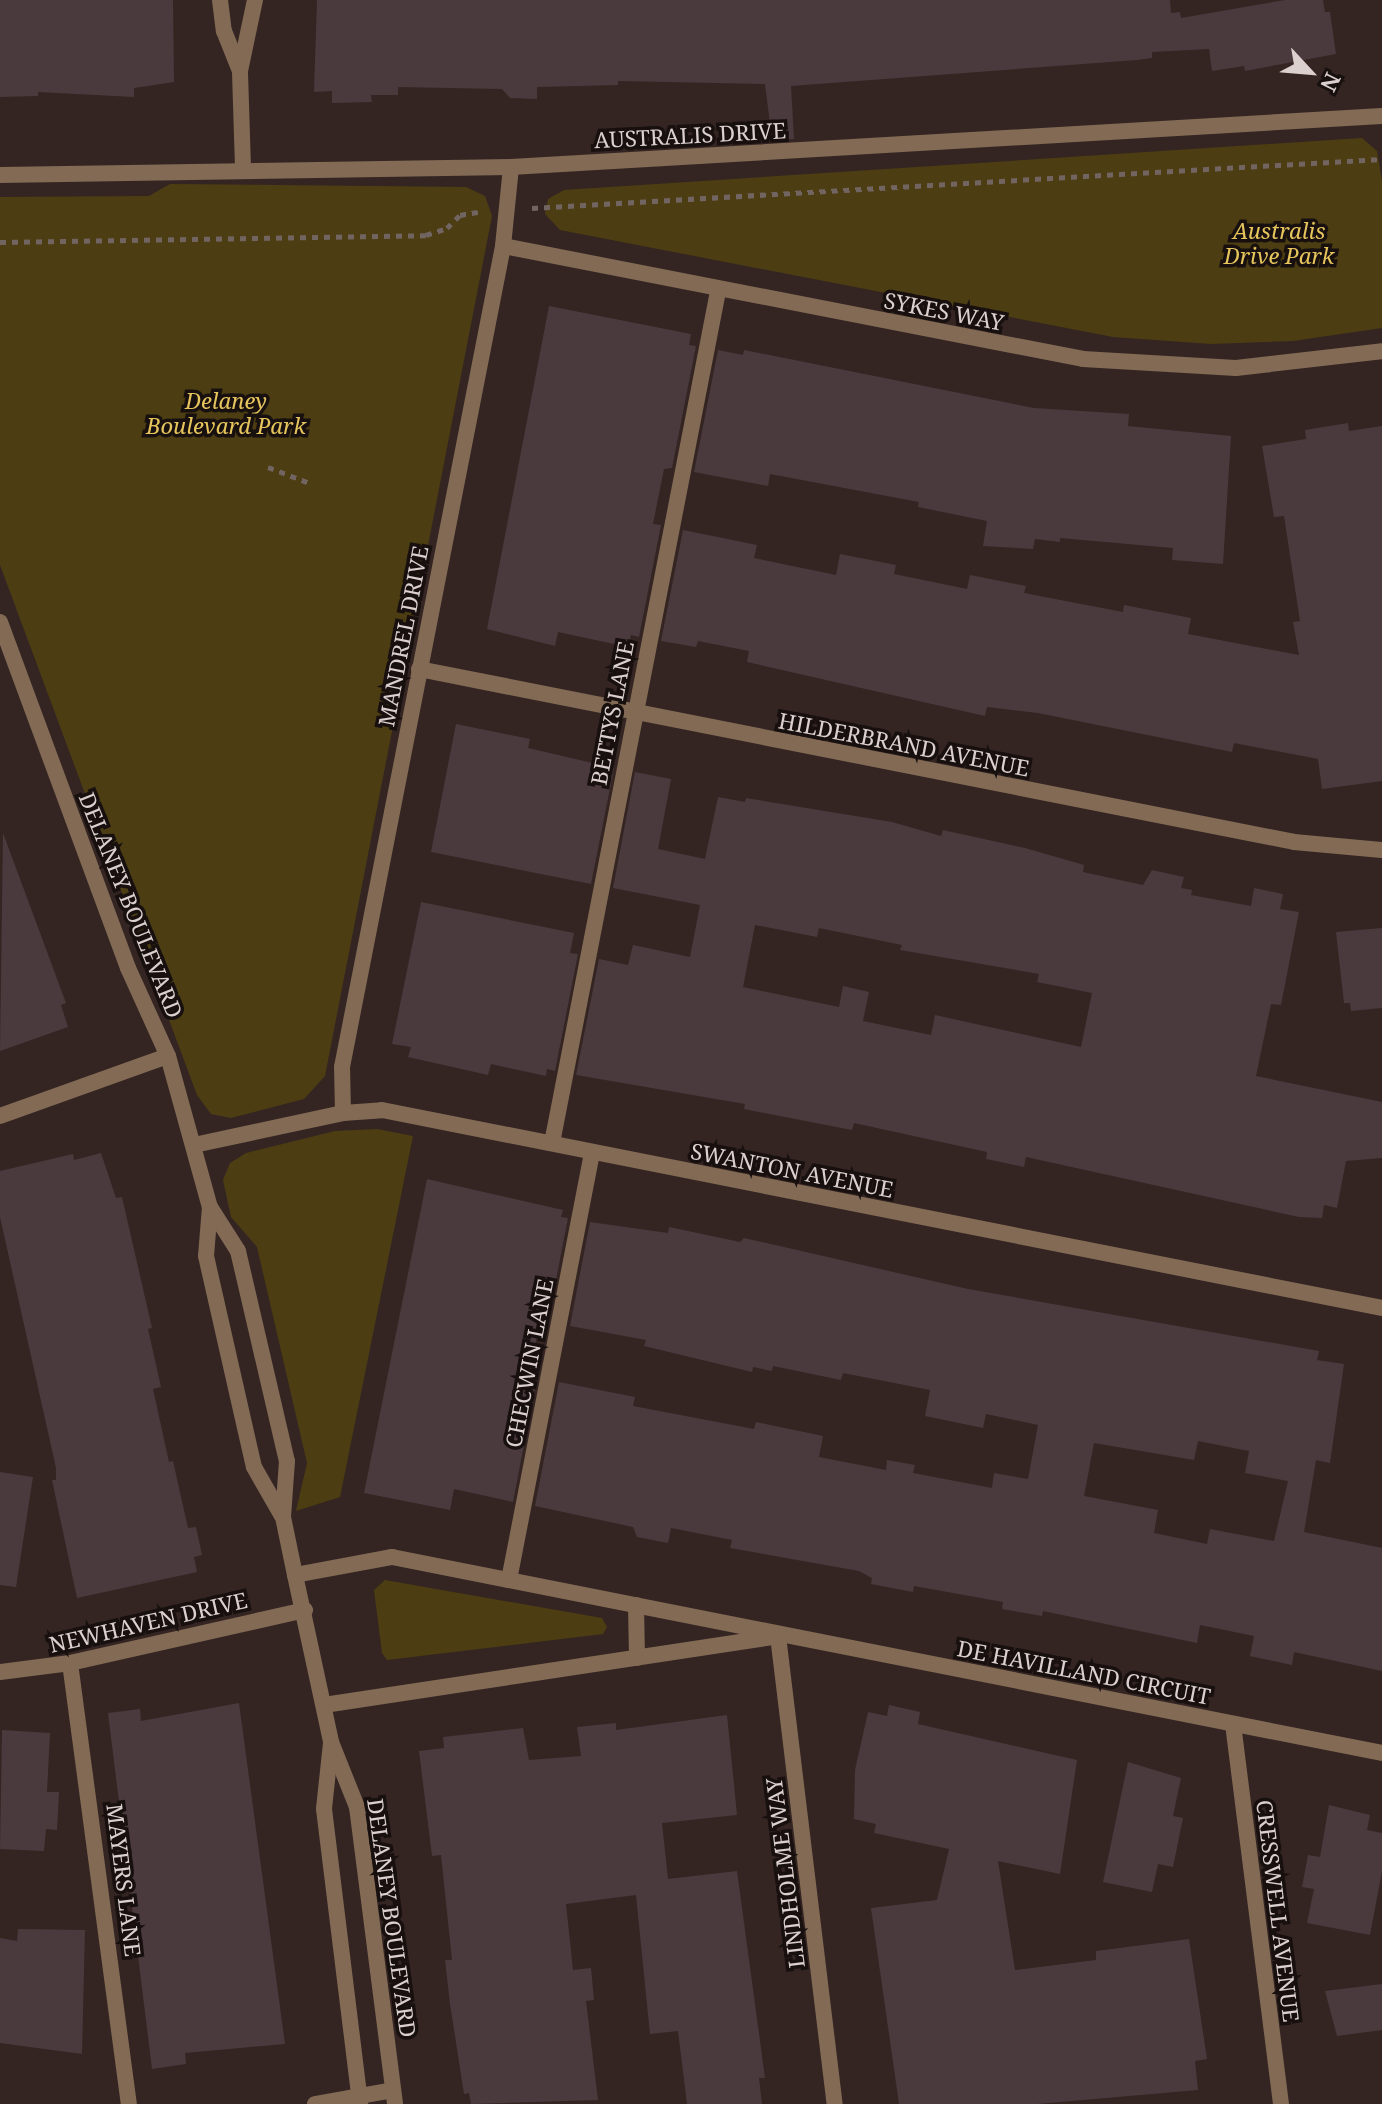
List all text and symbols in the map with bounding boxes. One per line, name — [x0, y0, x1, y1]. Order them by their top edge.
north arrow — [1270, 32, 1350, 112]
text: N — [1314, 68, 1349, 97]
street label: AUSTRALIS DRIVE — [593, 117, 787, 153]
park label: Australis Drive Park — [1224, 217, 1334, 268]
street label: SYKES WAY — [882, 286, 1006, 336]
park label: Delaney Boulevard Park — [146, 387, 306, 438]
street label: MANDREL DRIVE — [373, 543, 433, 729]
street label: BETTYS LANE — [585, 639, 639, 787]
street label: HILDERBRAND AVENUE — [776, 707, 1032, 781]
street label: DELANEY BOULEVARD — [74, 788, 188, 1022]
street label: SWANTON AVENUE — [688, 1137, 896, 1203]
street label: CHECWIN LANE — [500, 1276, 558, 1450]
street label: NEWHAVEN DRIVE — [46, 1586, 250, 1658]
street label: DE HAVILLAND CIRCUIT — [955, 1634, 1213, 1710]
street label: LINDHOLME WAY — [760, 1776, 810, 1970]
street label: DELANEY BOULEVARD — [362, 1797, 422, 2039]
street label: CRESSWELL AVENUE — [1251, 1798, 1305, 2024]
street label: MAYERS LANE — [102, 1802, 146, 1958]

